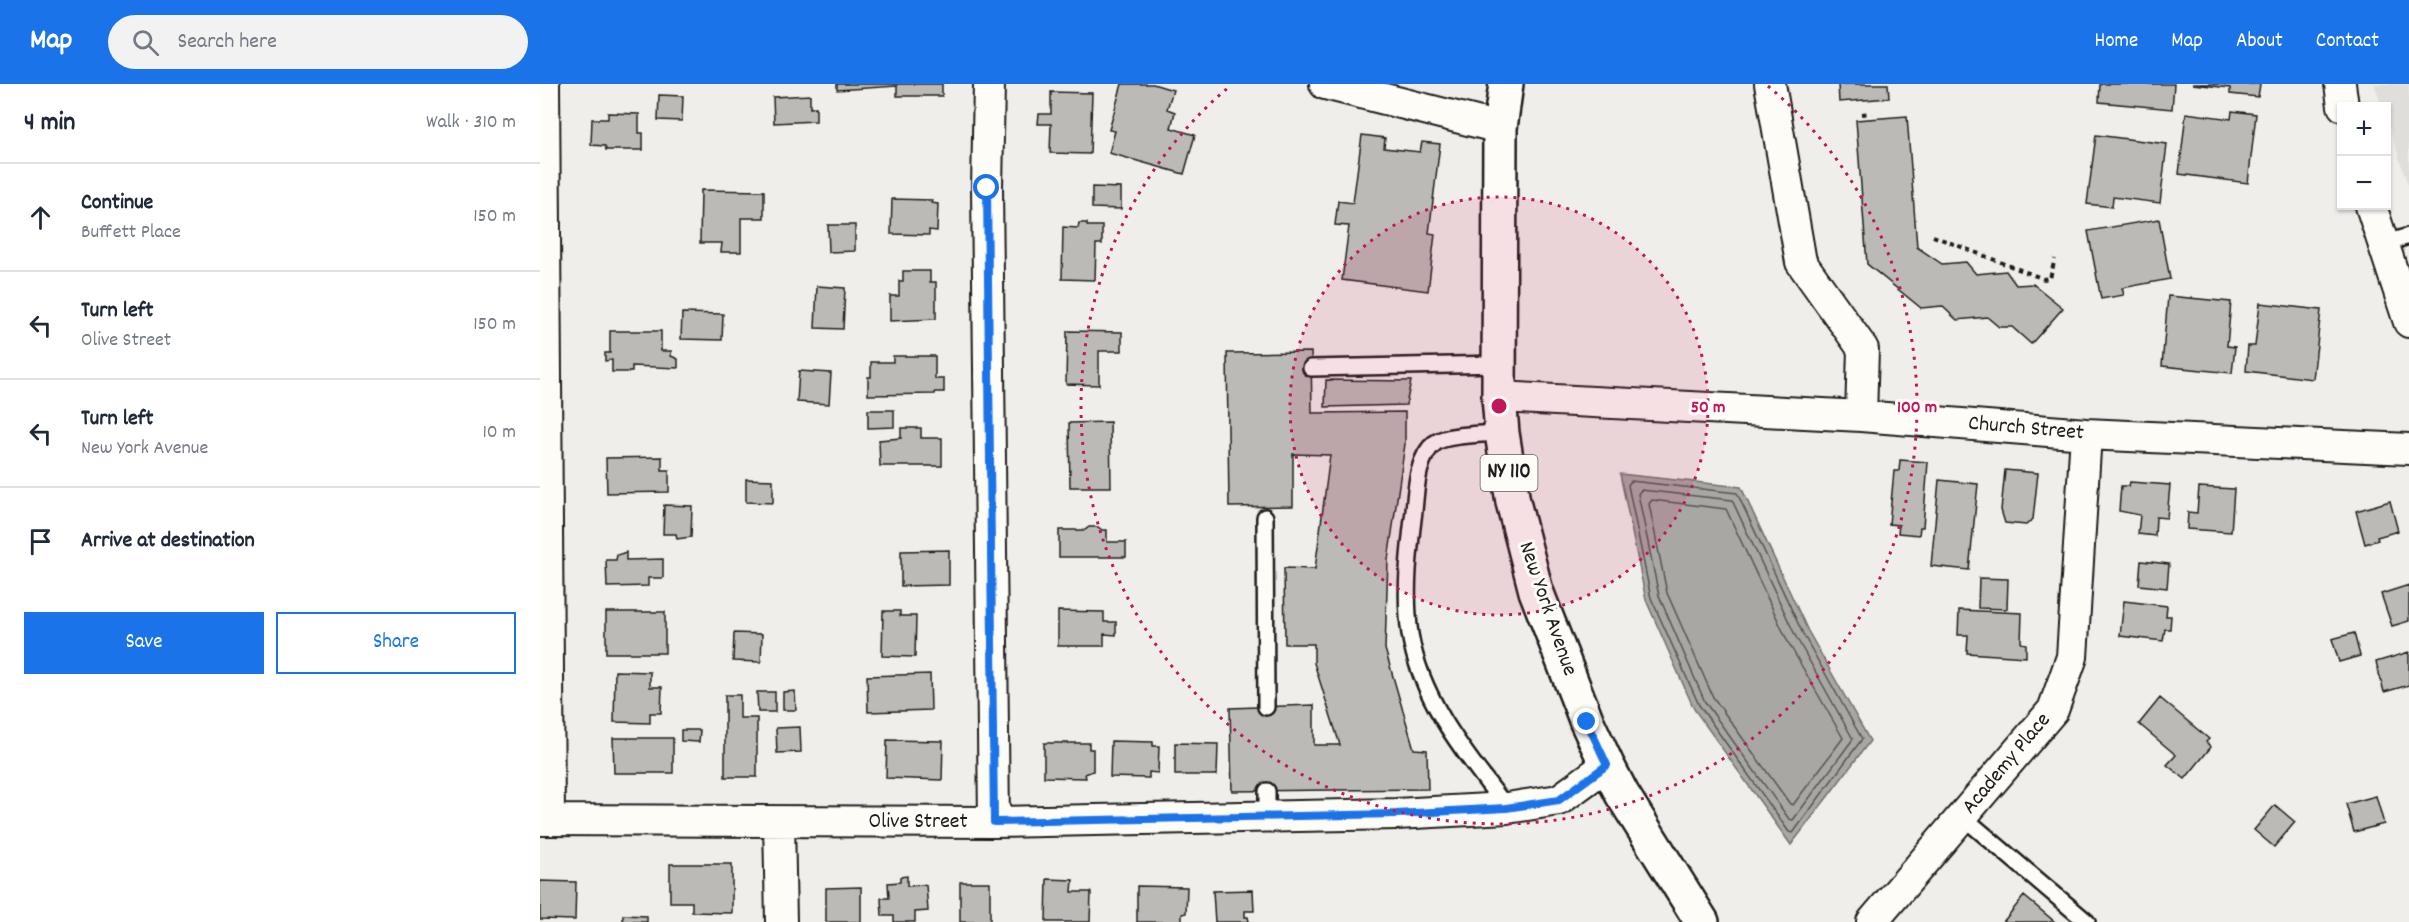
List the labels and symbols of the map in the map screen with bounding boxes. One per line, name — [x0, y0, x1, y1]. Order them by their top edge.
route start — [973, 174, 999, 200]
centre of rings — [1489, 396, 1509, 416]
text: 50 m — [1691, 396, 1725, 421]
text: 100 m — [1897, 396, 1937, 421]
street label: Church Street — [1967, 409, 2085, 449]
road number: NY 110 — [1480, 455, 1538, 491]
street label: New York Avenue — [1510, 538, 1584, 680]
street label: Academy Place — [1955, 706, 2059, 822]
route end — [1573, 708, 1599, 734]
street label: Olive Street — [868, 807, 968, 838]

